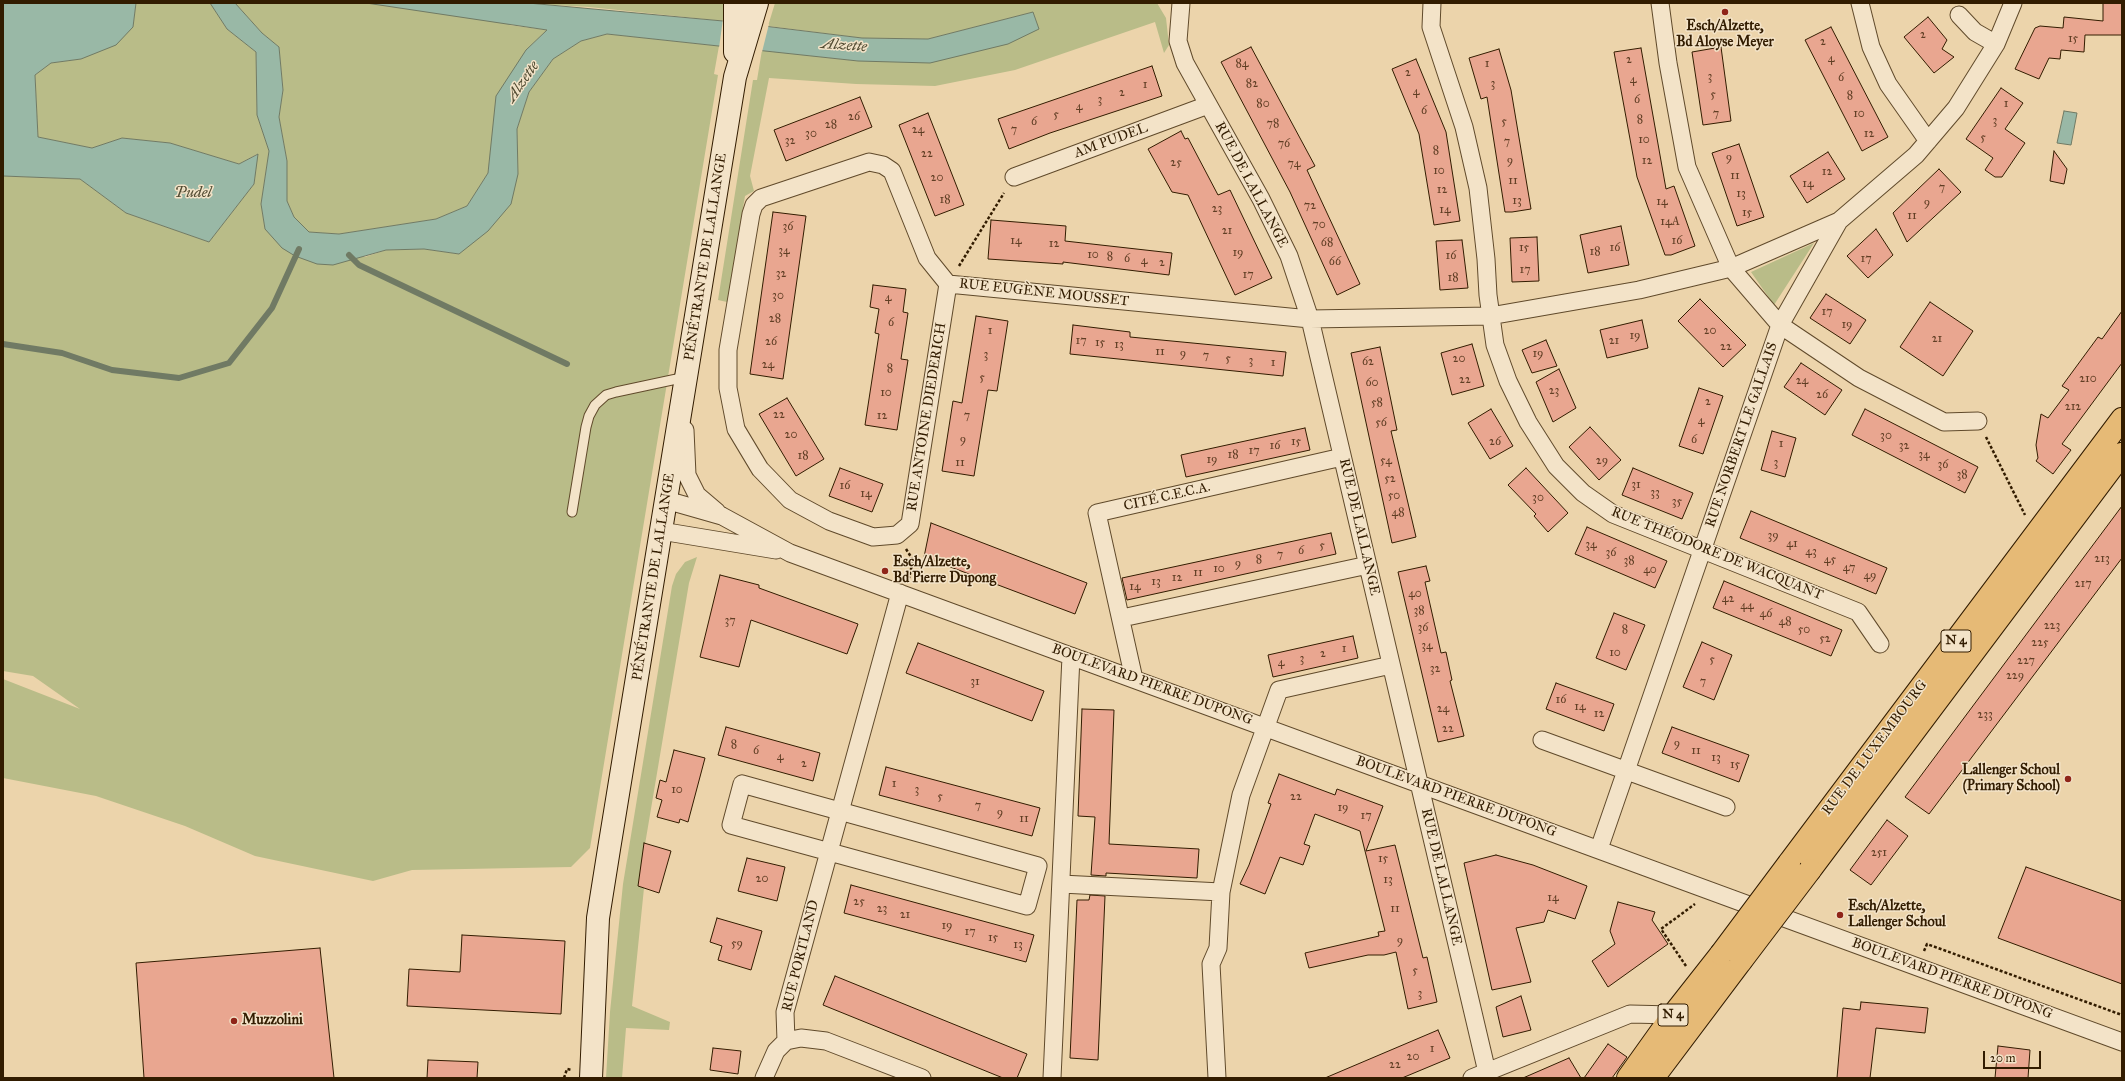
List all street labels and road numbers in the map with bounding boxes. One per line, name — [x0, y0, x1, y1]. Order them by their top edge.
street label: RUE DE LALLANGE — [1211, 119, 1291, 251]
street label: AM PUDEL — [1072, 120, 1150, 162]
street label: PÉNÉTRANTE DE LALLANGE — [681, 152, 731, 362]
street label: RUE EUGÈNE MOUSSET — [958, 276, 1130, 310]
street label: RUE ANTOINE DIEDERICH — [904, 321, 950, 513]
street label: RUE NORBERT LE GALLAIS — [1702, 340, 1782, 530]
street label: RUE DE LALLANGE — [1335, 457, 1383, 597]
street label: PÉNÉTRANTE DE LALLANGE — [629, 472, 679, 682]
street label: CITÉ C.E.C.A. — [1122, 479, 1212, 515]
street label: RUE THÉODORE DE WACQUANT — [1609, 504, 1825, 604]
road number: N 4 — [1941, 630, 1971, 652]
street label: BOULEVARD PIERRE DUPONG — [1049, 641, 1255, 729]
street label: RUE DE LUXEMBOURG — [1819, 677, 1931, 819]
street label: BOULEVARD PIERRE DUPONG — [1353, 753, 1559, 841]
street label: RUE DE LALLANGE — [1417, 807, 1465, 947]
street label: RUE PORTLAND — [779, 899, 823, 1013]
street label: BOULEVARD PIERRE DUPONG — [1849, 935, 2055, 1023]
road number: N 4 — [1658, 1004, 1688, 1026]

